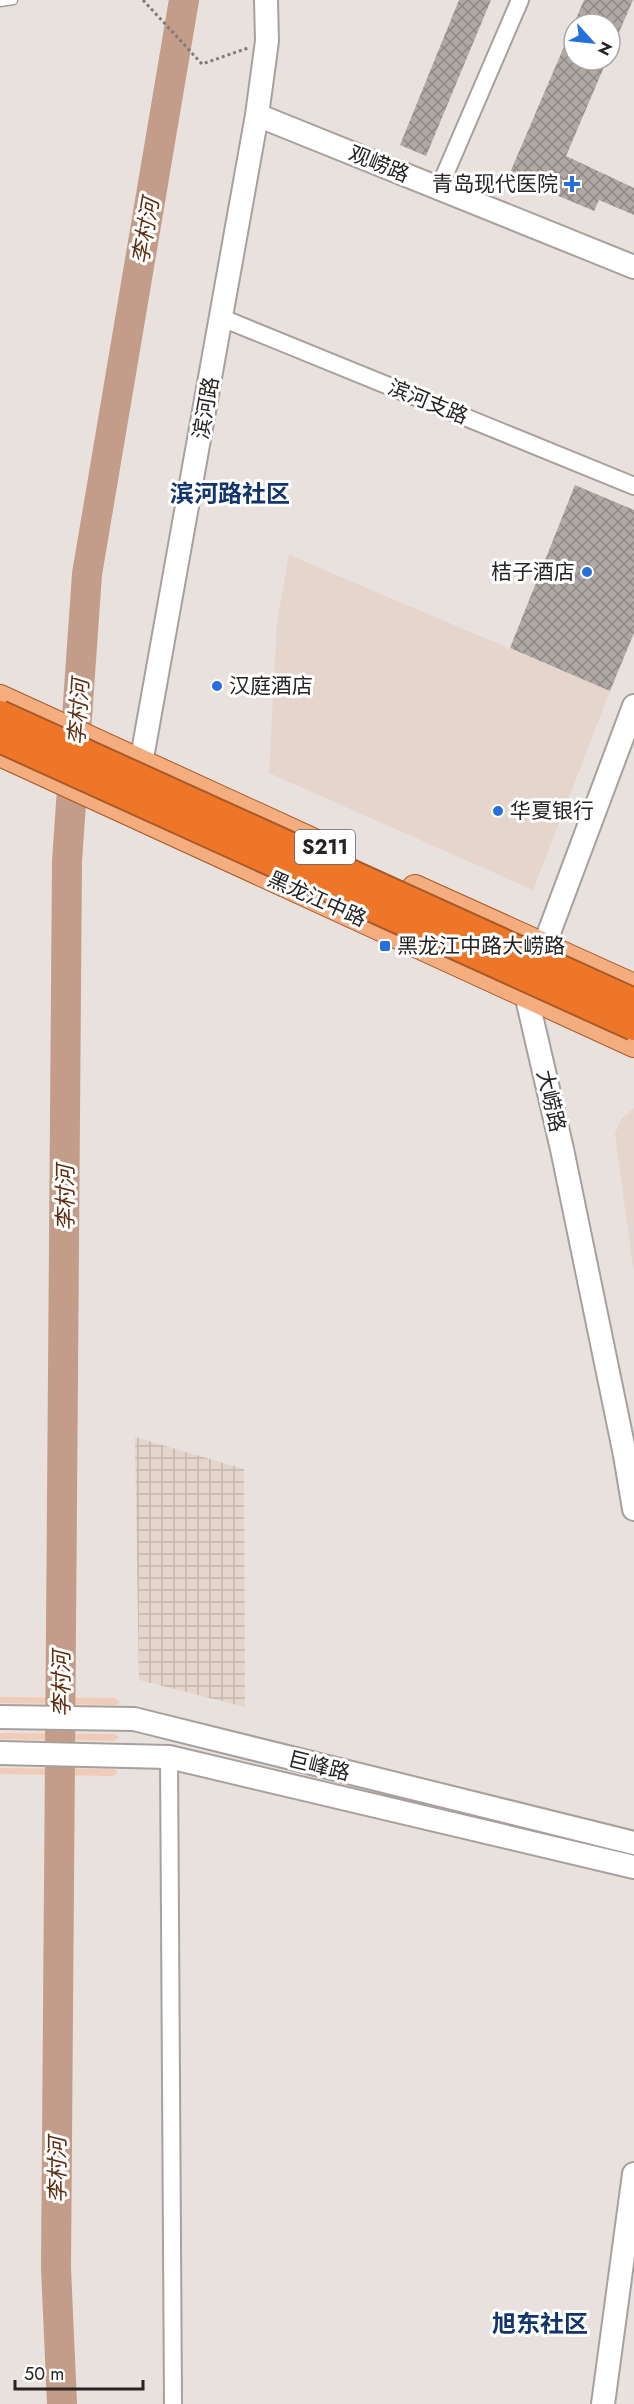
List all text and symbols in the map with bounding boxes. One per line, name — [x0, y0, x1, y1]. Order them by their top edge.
north arrow — [562, 12, 622, 72]
text: N — [592, 38, 618, 59]
street label: 观崂路 — [344, 138, 414, 190]
place label: 青岛现代医院 — [432, 169, 558, 199]
marker: 青岛现代医院 — [563, 175, 581, 193]
water label: 李村河 — [124, 192, 167, 266]
street label: 滨河支路 — [383, 372, 473, 432]
street label: 滨河路 — [186, 374, 226, 442]
district label: 滨河路社区 — [170, 476, 290, 511]
place label: 桔子酒店 — [491, 557, 575, 587]
marker: 桔子酒店 — [580, 565, 594, 579]
place label: 汉庭酒店 — [229, 671, 313, 701]
water label: 李村河 — [60, 674, 97, 746]
marker: 汉庭酒店 — [210, 679, 224, 693]
place label: 华夏银行 — [510, 796, 594, 826]
marker: 华夏银行 — [491, 804, 505, 818]
road number: S211 — [295, 830, 355, 864]
street label: 黑龙江中路 — [263, 864, 371, 934]
place label: 黑龙江中路大崂路 — [397, 931, 565, 961]
marker: 黑龙江中路大崂路 — [378, 939, 392, 953]
street label: 大崂路 — [529, 1067, 573, 1135]
water label: 李村河 — [49, 1161, 81, 1231]
water label: 李村河 — [45, 1647, 77, 1717]
street label: 巨峰路 — [285, 1744, 353, 1788]
water label: 李村河 — [41, 2133, 73, 2203]
district label: 旭东社区 — [492, 2306, 588, 2341]
scale bar — [15, 2353, 142, 2391]
text: 50 m — [24, 2361, 64, 2387]

